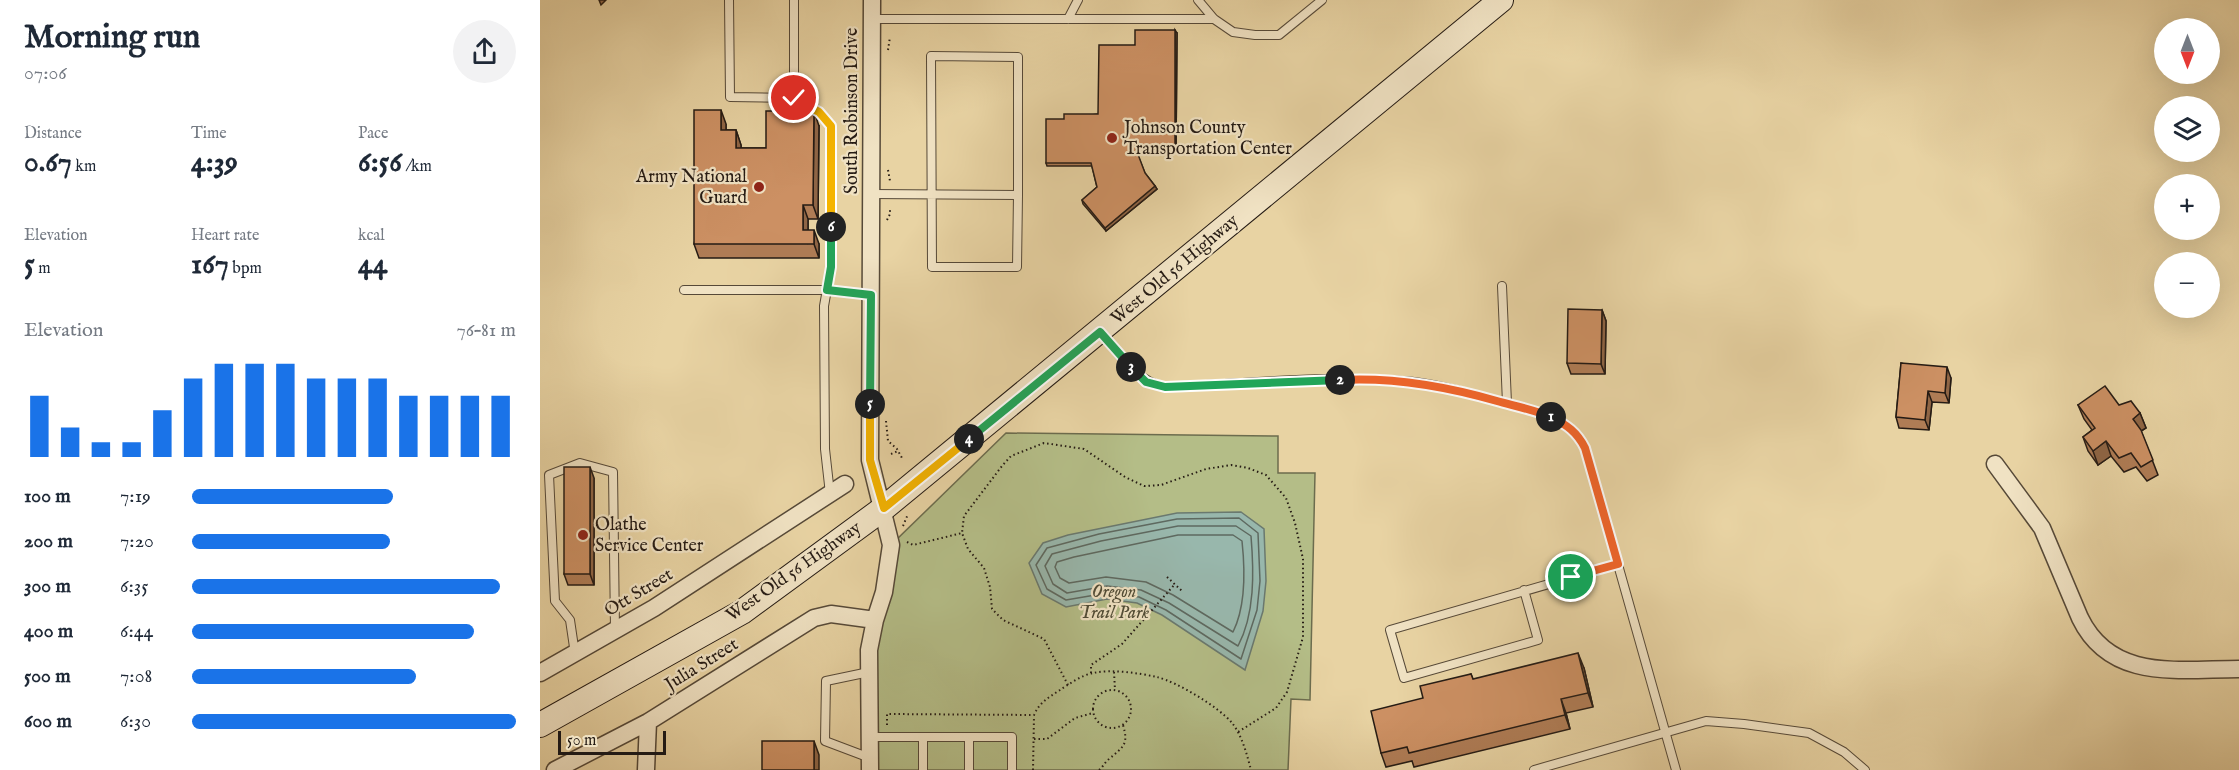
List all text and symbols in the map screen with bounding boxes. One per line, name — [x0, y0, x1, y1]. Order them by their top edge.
text: Morning run — [24, 17, 200, 59]
north arrow — [2154, 18, 2220, 84]
map controls — [2154, 18, 2220, 318]
button: share — [453, 20, 516, 83]
street label: South Robinson Drive — [841, 28, 864, 194]
text: 07:06 — [24, 61, 67, 86]
pin — [768, 72, 819, 123]
icon: check — [777, 81, 810, 114]
button: layers — [2154, 96, 2220, 162]
place label: Johnson County Transportation Center — [1122, 117, 1292, 161]
text: Distance — [24, 124, 82, 144]
text: Time — [191, 124, 227, 144]
text: Pace — [358, 124, 388, 144]
marker: Johnson County Transportation Center — [1105, 131, 1119, 145]
text: 0.67 — [24, 144, 72, 182]
text: 4:39 — [191, 144, 238, 182]
text: 6:56 — [358, 144, 402, 182]
text: km — [72, 157, 96, 177]
text: /km — [402, 157, 432, 177]
place label: Army National Guard — [635, 166, 747, 210]
button: + — [2154, 174, 2220, 240]
marker: Army National Guard — [752, 180, 766, 194]
street label: West Old 56 Highway — [1106, 210, 1244, 330]
pin: 6 — [816, 212, 846, 242]
text: 6 — [828, 217, 834, 237]
text: Elevation — [24, 226, 87, 246]
text: Heart rate — [191, 226, 259, 246]
text: kcal — [358, 226, 385, 246]
text: 5 — [24, 246, 35, 284]
text: 167 — [191, 246, 229, 284]
text: 44 — [358, 246, 387, 284]
button: − — [2154, 252, 2220, 318]
text: m — [35, 259, 51, 279]
text: bpm — [229, 259, 262, 279]
text: Elevation — [24, 318, 103, 343]
text: 76–81 m — [456, 318, 516, 343]
pin: 3 — [1116, 352, 1146, 382]
text: 3 — [1128, 357, 1134, 377]
pin: 2 — [1325, 365, 1355, 395]
text: 2 — [1336, 370, 1344, 390]
pin: 5 — [855, 389, 885, 419]
text: 5 — [867, 394, 873, 414]
pin: 1 — [1536, 402, 1566, 432]
text: 1 — [1548, 407, 1554, 427]
pin: 4 — [954, 424, 984, 454]
text: 4 — [965, 429, 973, 449]
text: 100 m — [24, 484, 71, 509]
text: 7:19 — [120, 484, 151, 509]
place label: Olathe Service Center — [595, 514, 704, 558]
street label: West Old 56 Highway — [722, 517, 866, 627]
marker: Olathe Service Center — [576, 528, 590, 542]
text: 200 m — [24, 529, 73, 554]
text: 7:20 — [120, 529, 154, 554]
pin — [1545, 551, 1596, 602]
icon: arrive — [1554, 560, 1587, 593]
street label: Ott Street — [601, 564, 677, 622]
text: 300 m — [24, 574, 71, 599]
text: 6:35 — [120, 574, 148, 599]
park label: Oregon Trail Park — [1079, 581, 1149, 625]
text: 400 m — [24, 619, 73, 644]
text: 6:44 — [120, 619, 153, 644]
street label: Julia Street — [659, 633, 743, 698]
text: 500 m — [24, 664, 71, 689]
text: 7:08 — [120, 664, 152, 689]
text: 600 m — [24, 709, 72, 734]
text: 6:30 — [120, 709, 151, 734]
scale bar — [558, 728, 666, 756]
text: 50 m — [567, 731, 596, 751]

